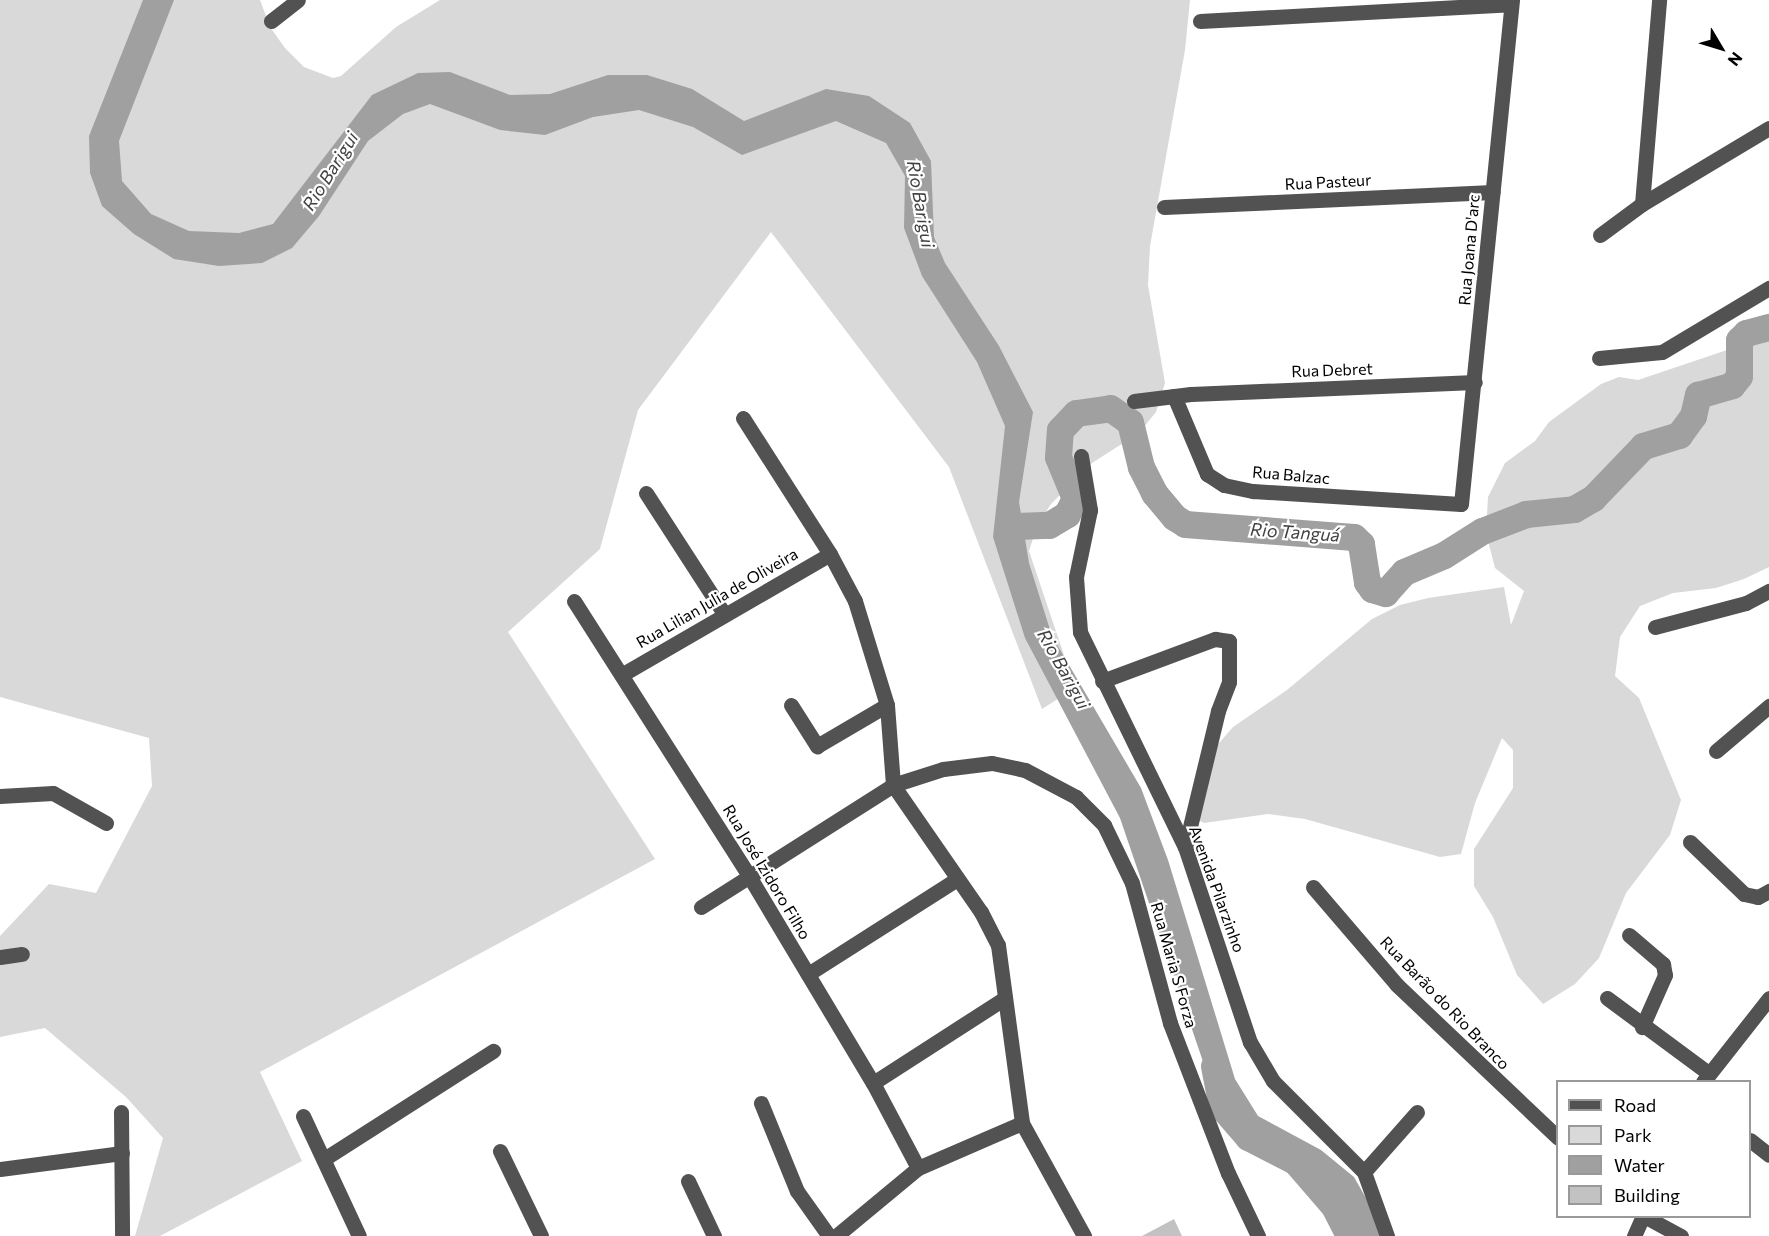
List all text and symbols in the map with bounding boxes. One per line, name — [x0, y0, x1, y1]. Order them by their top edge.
north arrow — [1691, 18, 1751, 78]
text: N — [1724, 49, 1747, 70]
water label: Rio Barigui — [297, 128, 363, 214]
water label: Rio Barigui — [903, 159, 939, 249]
street label: Rua Pasteur — [1284, 170, 1372, 194]
street label: Rua Joana D'arc — [1455, 194, 1483, 306]
street label: Rua Debret — [1291, 359, 1373, 381]
street label: Rua Balzac — [1251, 462, 1331, 488]
water label: Rio Tanguá — [1249, 518, 1341, 546]
street label: Rua Lilian Julia de Oliveira — [633, 544, 801, 652]
water label: Rio Barigui — [1033, 625, 1095, 713]
street label: Rua José Izidoro Filho — [719, 801, 815, 943]
street label: Avenida Pilarzinho — [1185, 823, 1249, 955]
street label: Rua Maria S Forza — [1147, 900, 1201, 1030]
street label: Rua Barão do Rio Branco — [1376, 932, 1514, 1074]
legend — [1556, 1080, 1751, 1218]
text: Road — [1614, 1094, 1656, 1116]
text: Park — [1614, 1124, 1652, 1146]
text: Water — [1614, 1154, 1665, 1176]
text: Building — [1614, 1184, 1680, 1206]

